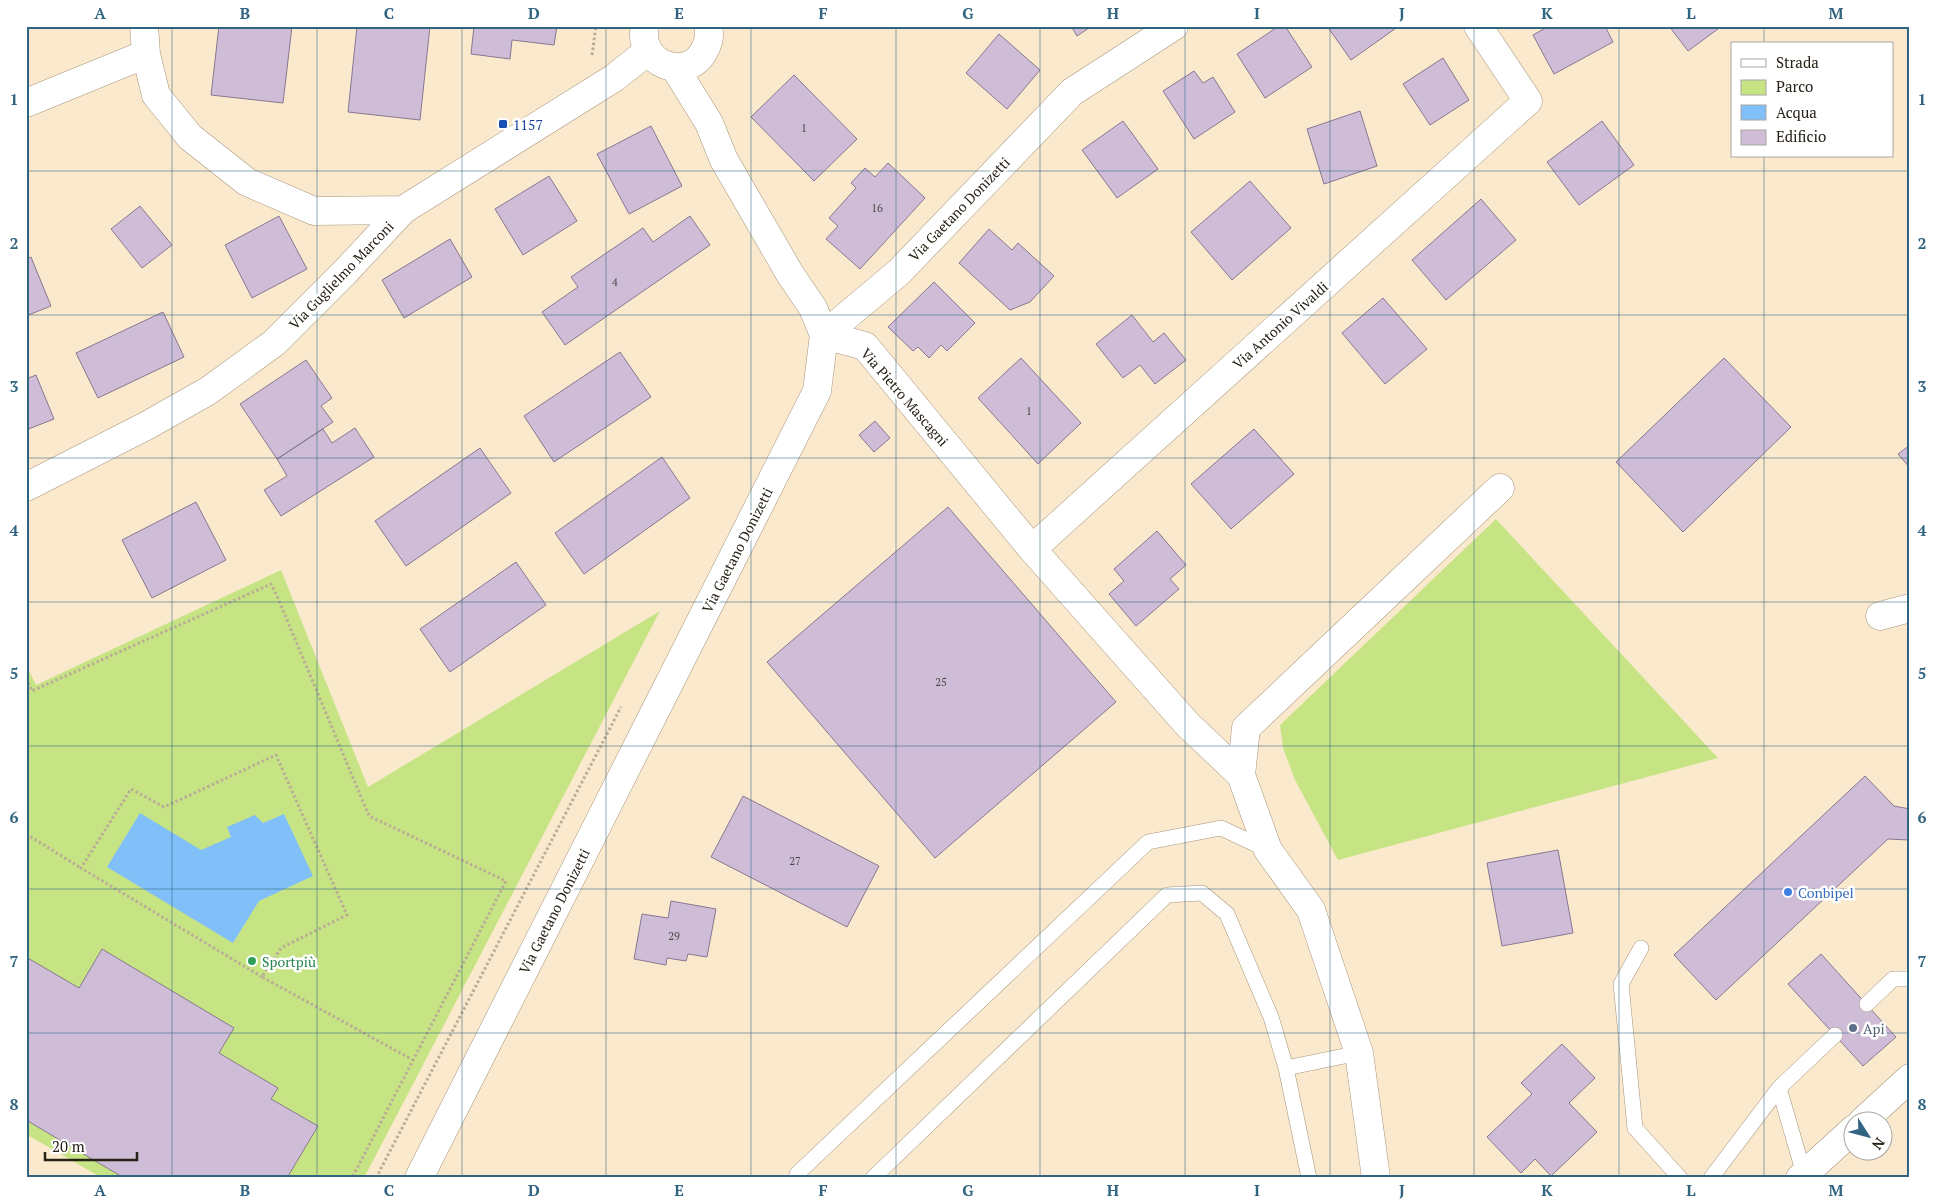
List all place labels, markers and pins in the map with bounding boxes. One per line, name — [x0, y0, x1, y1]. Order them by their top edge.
place label: 1157 — [513, 115, 543, 134]
marker: 1157 — [497, 118, 509, 130]
place label: Conbipel — [1798, 883, 1854, 902]
marker: Conbipel — [1782, 886, 1794, 898]
place label: Sportpiù — [262, 952, 316, 971]
marker: Sportpiù — [246, 955, 258, 967]
place label: Api — [1863, 1019, 1885, 1038]
marker: Api — [1847, 1022, 1859, 1034]

